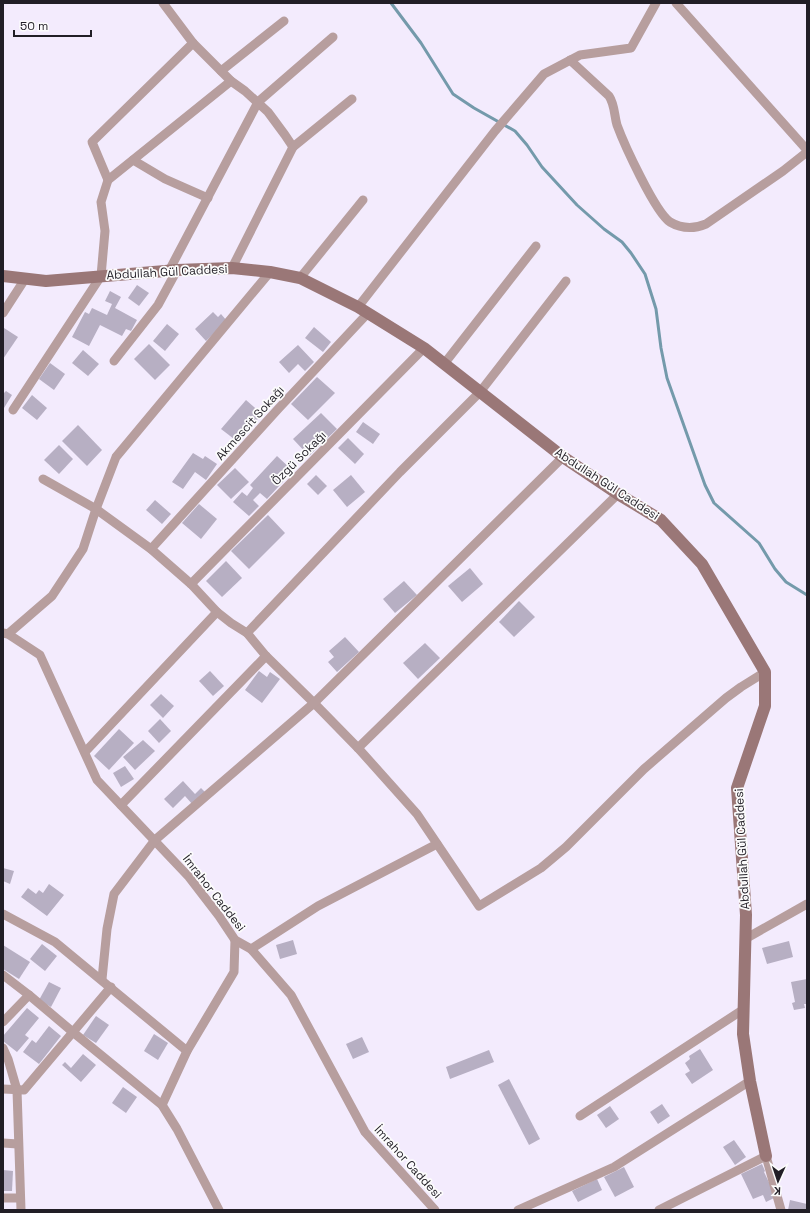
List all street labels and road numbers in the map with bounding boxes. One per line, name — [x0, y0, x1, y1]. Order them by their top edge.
street label: Abdullah Gül Caddesi — [106, 261, 228, 283]
street label: Akmescit Sokağı — [212, 382, 288, 464]
street label: Özgü Sokağı — [268, 427, 330, 489]
street label: Abdullah Gül Caddesi — [552, 444, 662, 524]
street label: Abdullah Gül Caddesi — [731, 788, 753, 910]
street label: İmrahor Caddesi — [179, 851, 249, 935]
street label: İmrahor Caddesi — [371, 1122, 445, 1202]

